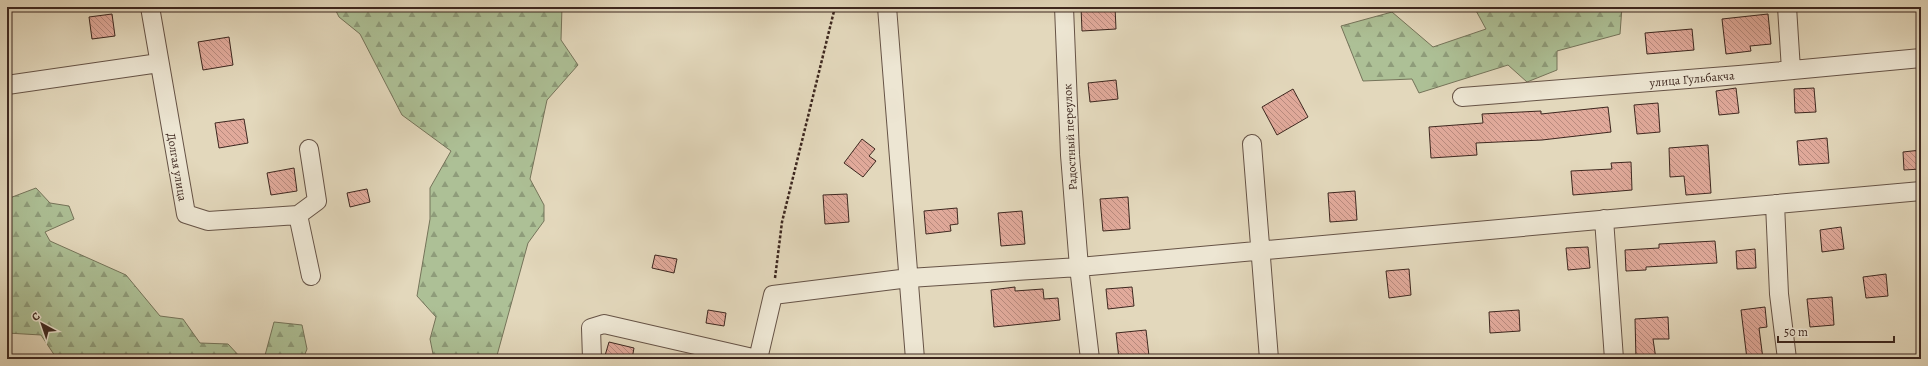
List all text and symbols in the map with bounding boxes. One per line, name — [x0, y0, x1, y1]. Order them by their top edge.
street label: улица Гульбакча — [1648, 67, 1735, 91]
street label: Радостный переулок — [1059, 83, 1081, 191]
street label: Долгая улица — [163, 132, 191, 203]
north arrow — [22, 304, 62, 344]
text: С — [28, 309, 43, 325]
scale bar — [1778, 318, 1894, 344]
text: 50 m — [1784, 324, 1808, 340]

